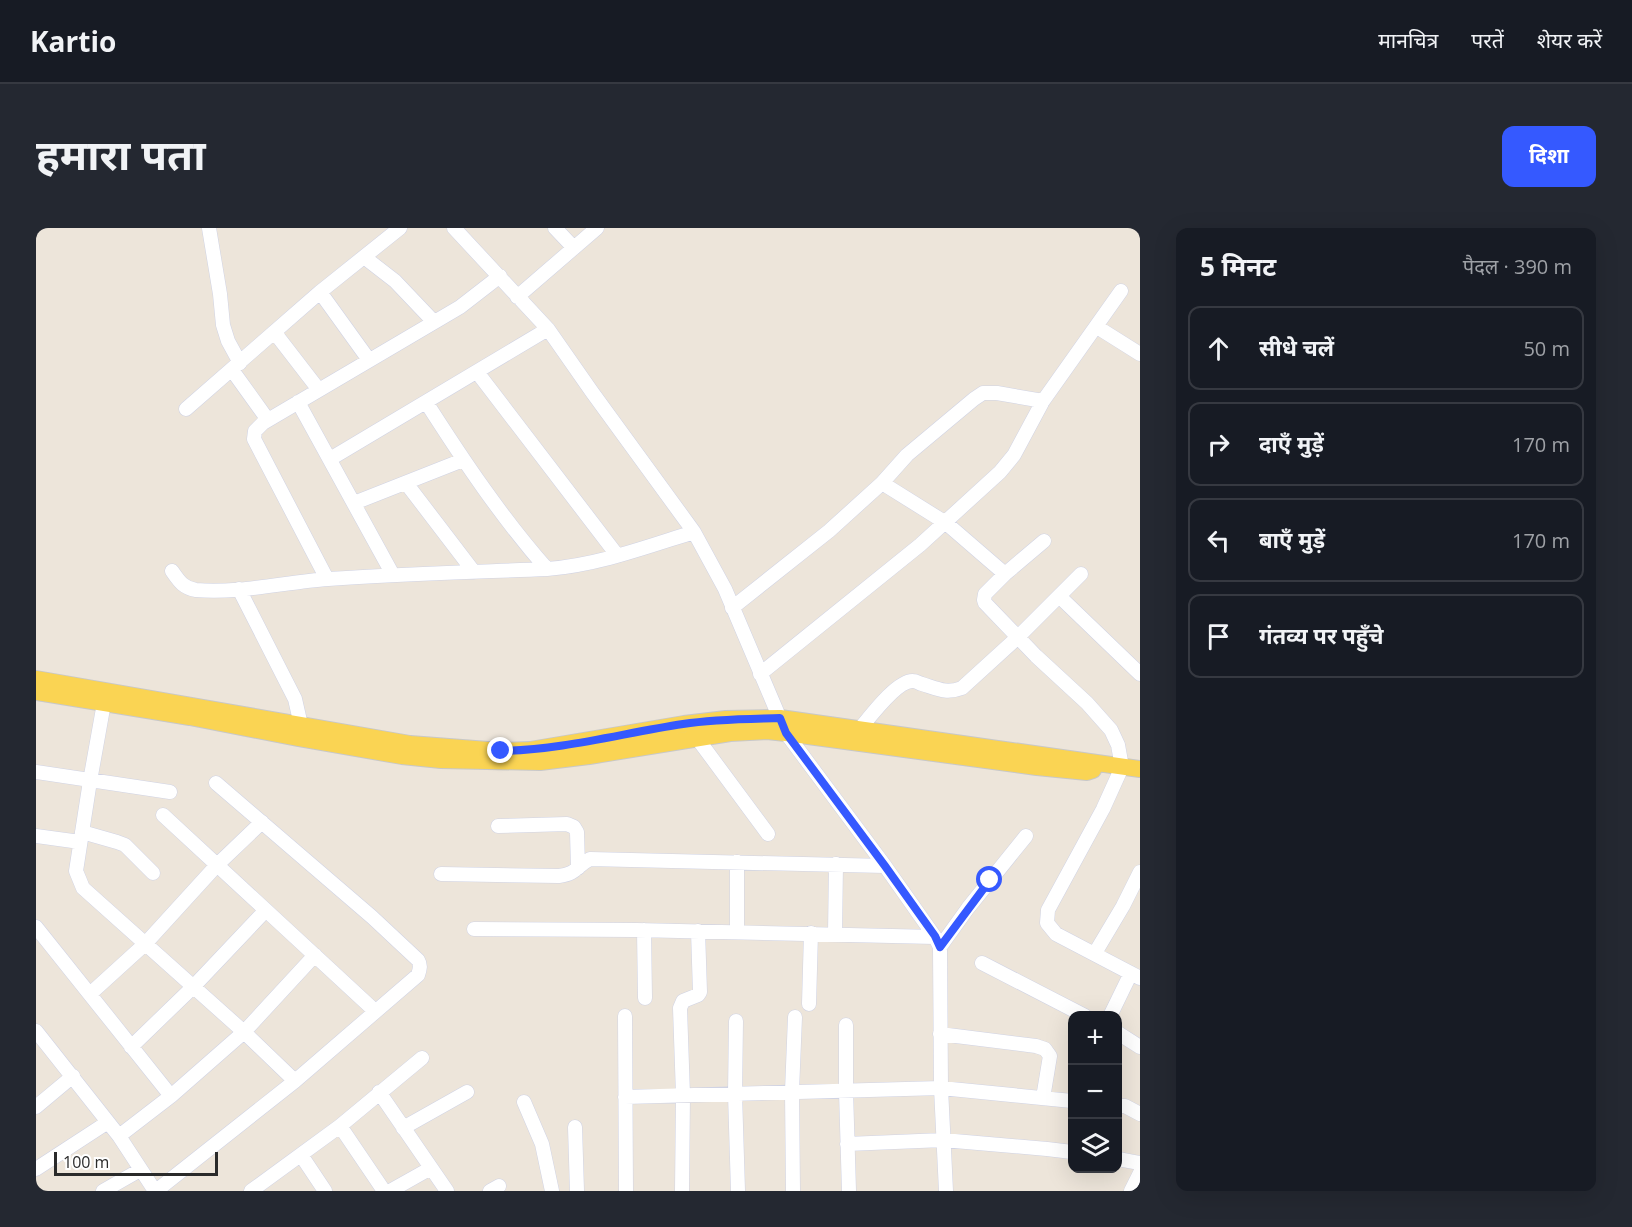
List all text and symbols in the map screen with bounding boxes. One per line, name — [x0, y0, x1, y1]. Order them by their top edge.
text: Kartio — [30, 22, 116, 60]
text: मानचित्र — [1378, 26, 1438, 54]
text: परतें — [1471, 26, 1504, 54]
text: शेयर करें — [1537, 26, 1602, 54]
text: हमारा पता — [36, 125, 206, 182]
button: दिशा — [1502, 126, 1596, 187]
text: 5 मिनट — [1200, 248, 1276, 284]
text: पैदल · 390 m — [1463, 253, 1572, 280]
icon: ahead — [1202, 332, 1235, 365]
text: सीधे चलें — [1259, 332, 1334, 362]
text: 50 m — [1523, 335, 1570, 362]
icon: right — [1202, 428, 1235, 461]
text: दाएँ मुड़ें — [1259, 428, 1324, 458]
text: 170 m — [1512, 431, 1570, 458]
icon: left — [1202, 524, 1235, 557]
text: बाएँ मुड़ें — [1259, 524, 1325, 554]
text: 170 m — [1512, 527, 1570, 554]
icon: arrive — [1202, 620, 1235, 653]
text: गंतव्य पर पहुँचे — [1259, 620, 1384, 650]
route end — [487, 737, 513, 763]
route start — [976, 866, 1002, 892]
map controls — [1068, 1011, 1122, 1173]
button: + — [1068, 1011, 1122, 1065]
button: − — [1068, 1065, 1122, 1119]
button: layers — [1068, 1119, 1122, 1173]
scale bar — [54, 1149, 218, 1176]
text: 100 m — [63, 1151, 109, 1173]

